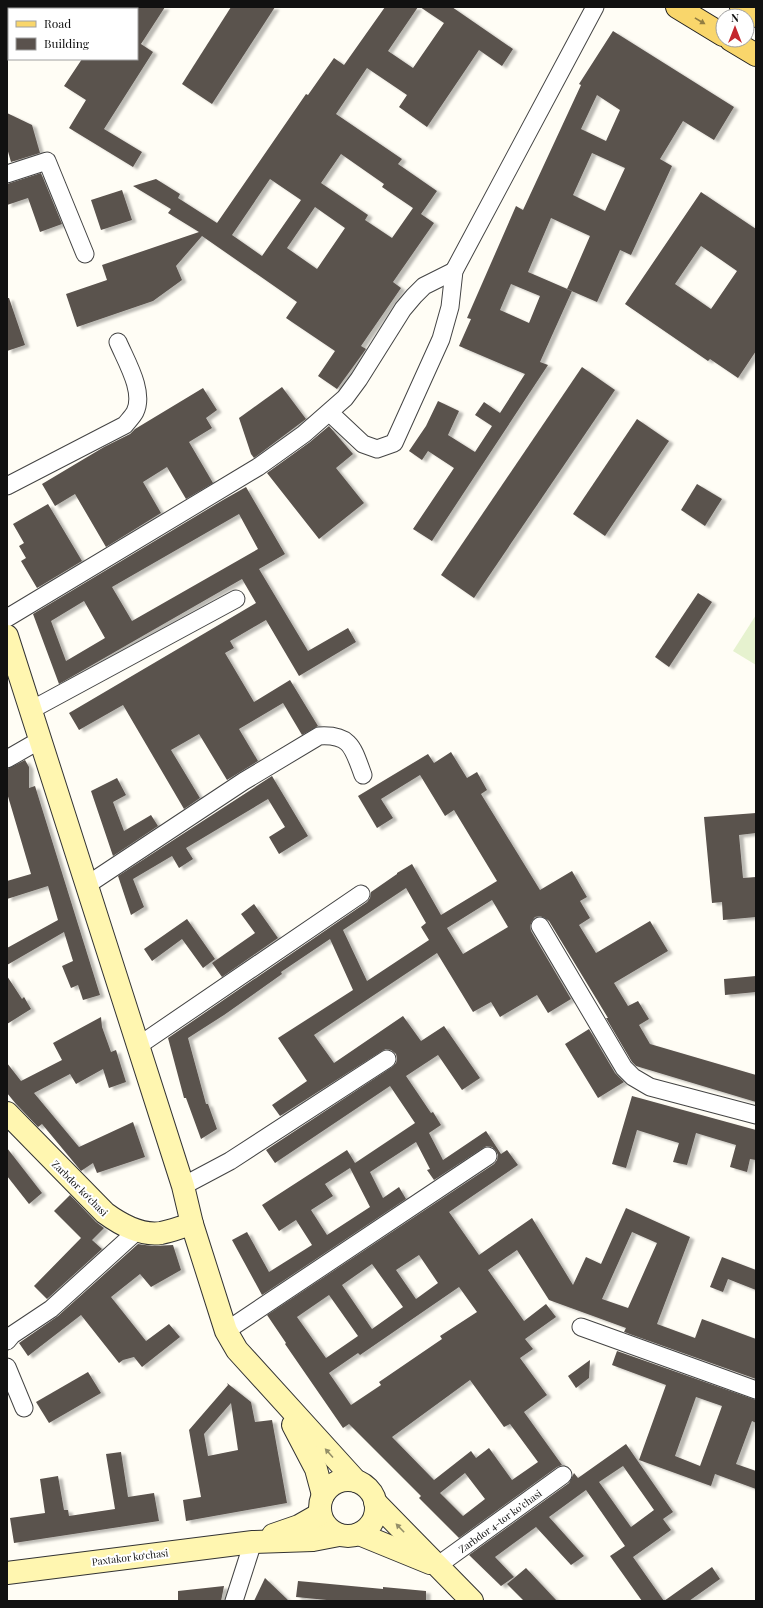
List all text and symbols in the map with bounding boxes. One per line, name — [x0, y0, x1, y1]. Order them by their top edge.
legend — [8, 8, 138, 60]
north arrow — [715, 8, 755, 48]
text: N — [731, 10, 739, 25]
text: Road — [44, 15, 71, 31]
one-way arrow — [695, 17, 705, 25]
text: Building — [44, 35, 90, 51]
street label: Zarbdor koʻchasi — [49, 1157, 111, 1219]
one-way arrow — [325, 1447, 334, 1458]
street label: Zarbdor 4-tor koʼchasi — [456, 1486, 545, 1556]
one-way arrow — [396, 1523, 405, 1533]
street label: Paxtakor koʻchasi — [91, 1545, 169, 1569]

